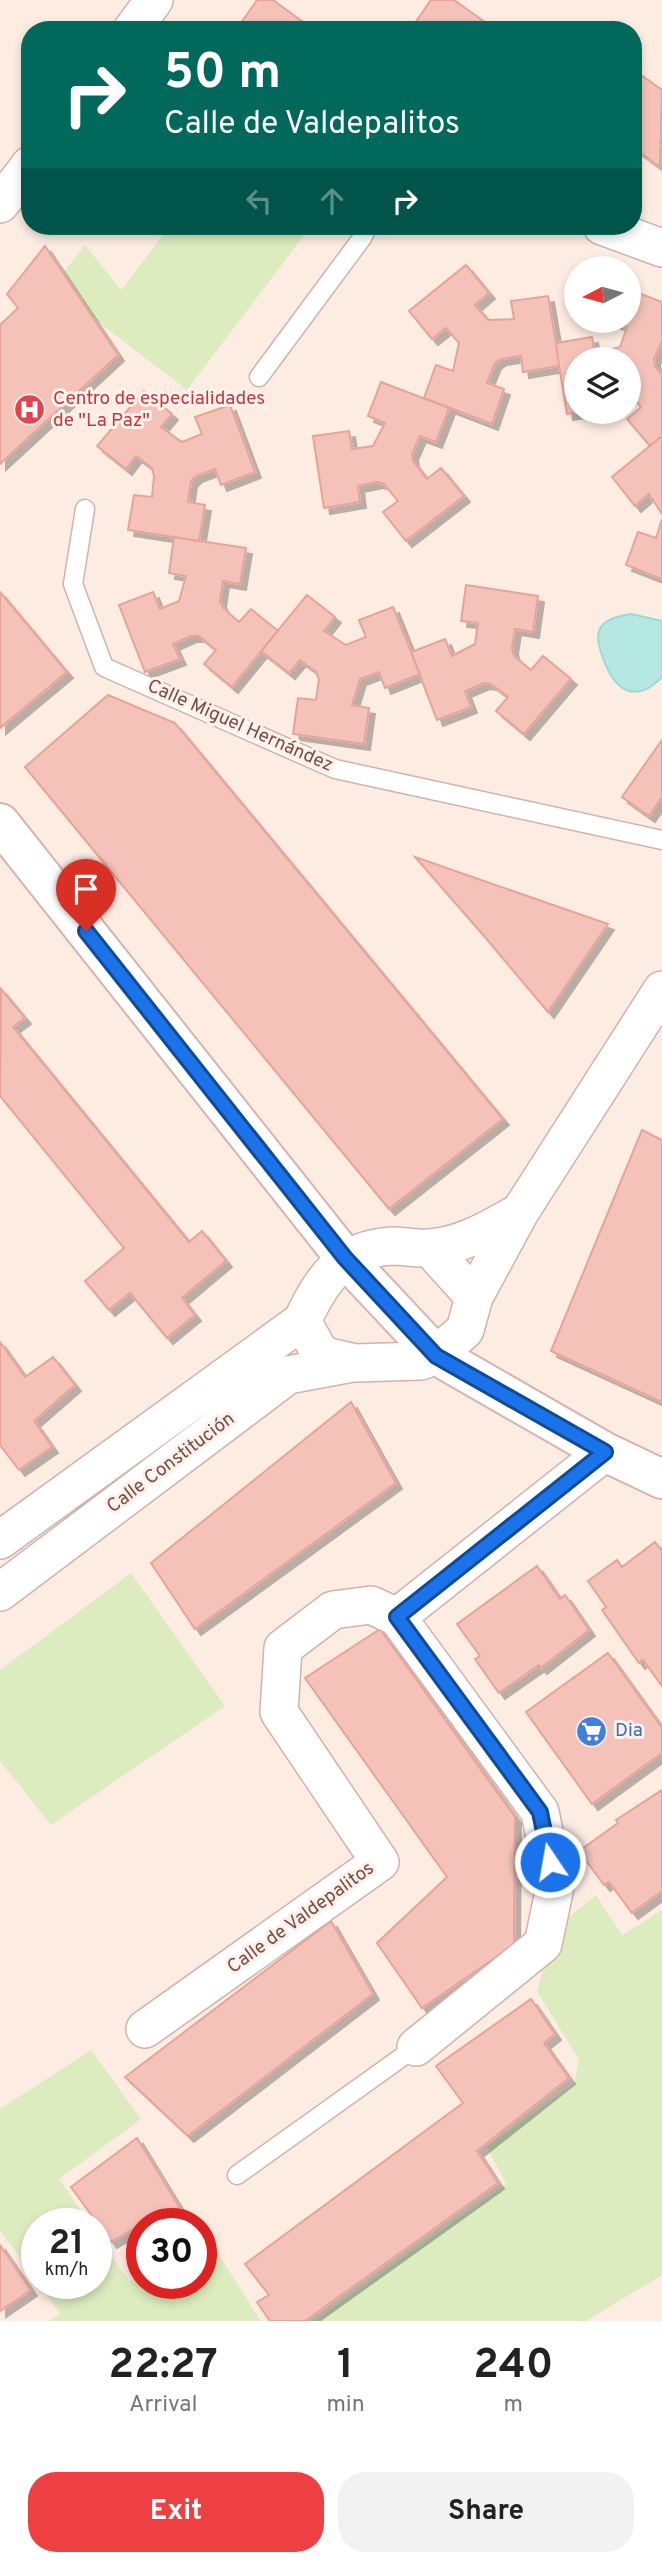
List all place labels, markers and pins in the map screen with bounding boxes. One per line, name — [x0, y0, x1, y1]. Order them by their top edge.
place label: Centro de especialidades de "La Paz" — [53, 387, 265, 433]
hospital icon: Centro de especialidades de "La Paz" — [13, 393, 47, 427]
pin — [56, 859, 116, 931]
supermarket icon: Dia — [575, 1714, 609, 1748]
place label: Dia — [615, 1719, 643, 1743]

